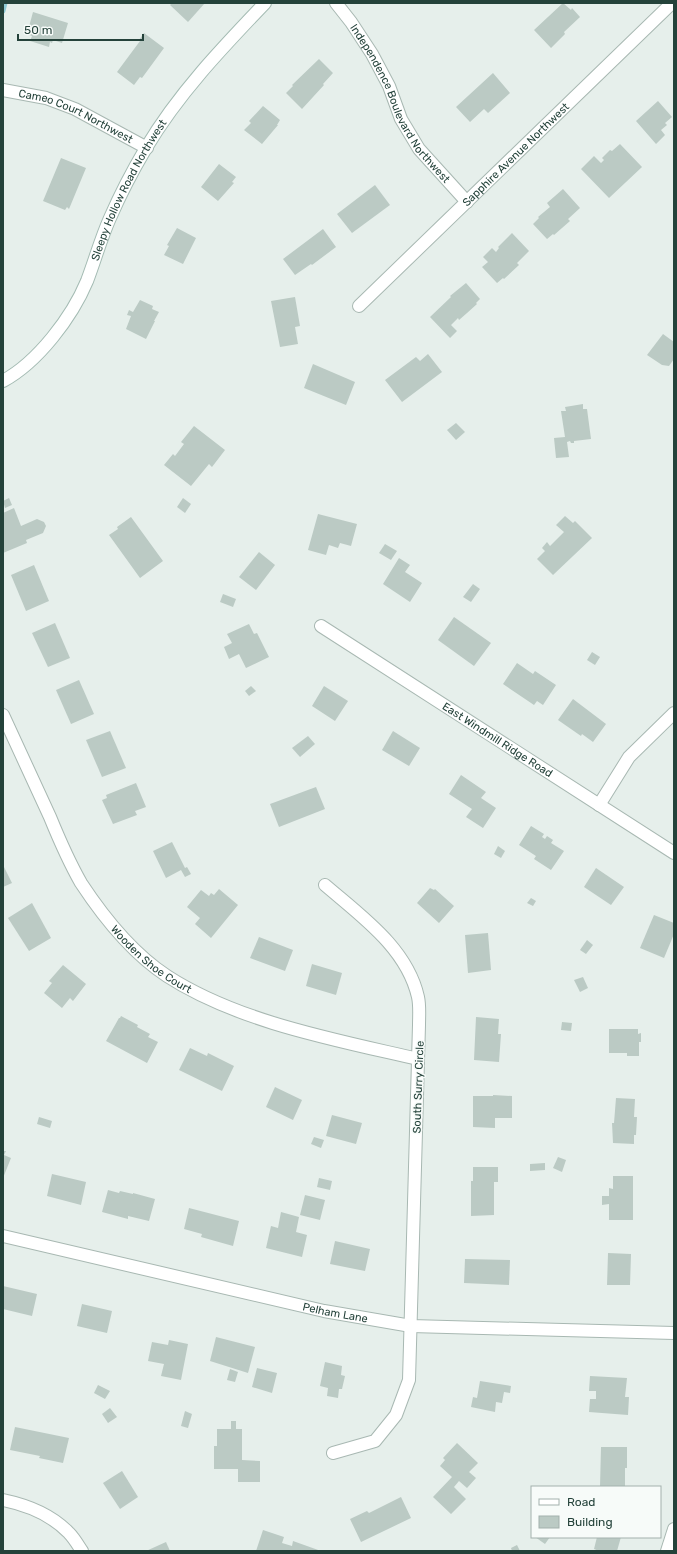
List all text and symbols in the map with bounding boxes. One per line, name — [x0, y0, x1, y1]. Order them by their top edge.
scale bar — [18, 16, 143, 42]
street label: Independence Boulevard Northwest — [347, 22, 453, 186]
text: 50 m — [24, 23, 52, 37]
street label: Cameo Court Northwest — [18, 87, 136, 146]
street label: Sapphire Avenue Northwest — [460, 100, 572, 209]
street label: Sleepy Hollow Road Northwest — [89, 117, 170, 262]
street label: East Windmill Ridge Road — [440, 700, 555, 780]
street label: Wooden Shoe Court — [108, 923, 194, 996]
street label: South Surry Circle — [410, 1040, 427, 1134]
street label: Pelham Lane — [301, 1300, 369, 1325]
legend — [531, 1486, 661, 1538]
text: Road — [567, 1495, 595, 1509]
text: Building — [567, 1515, 613, 1529]

